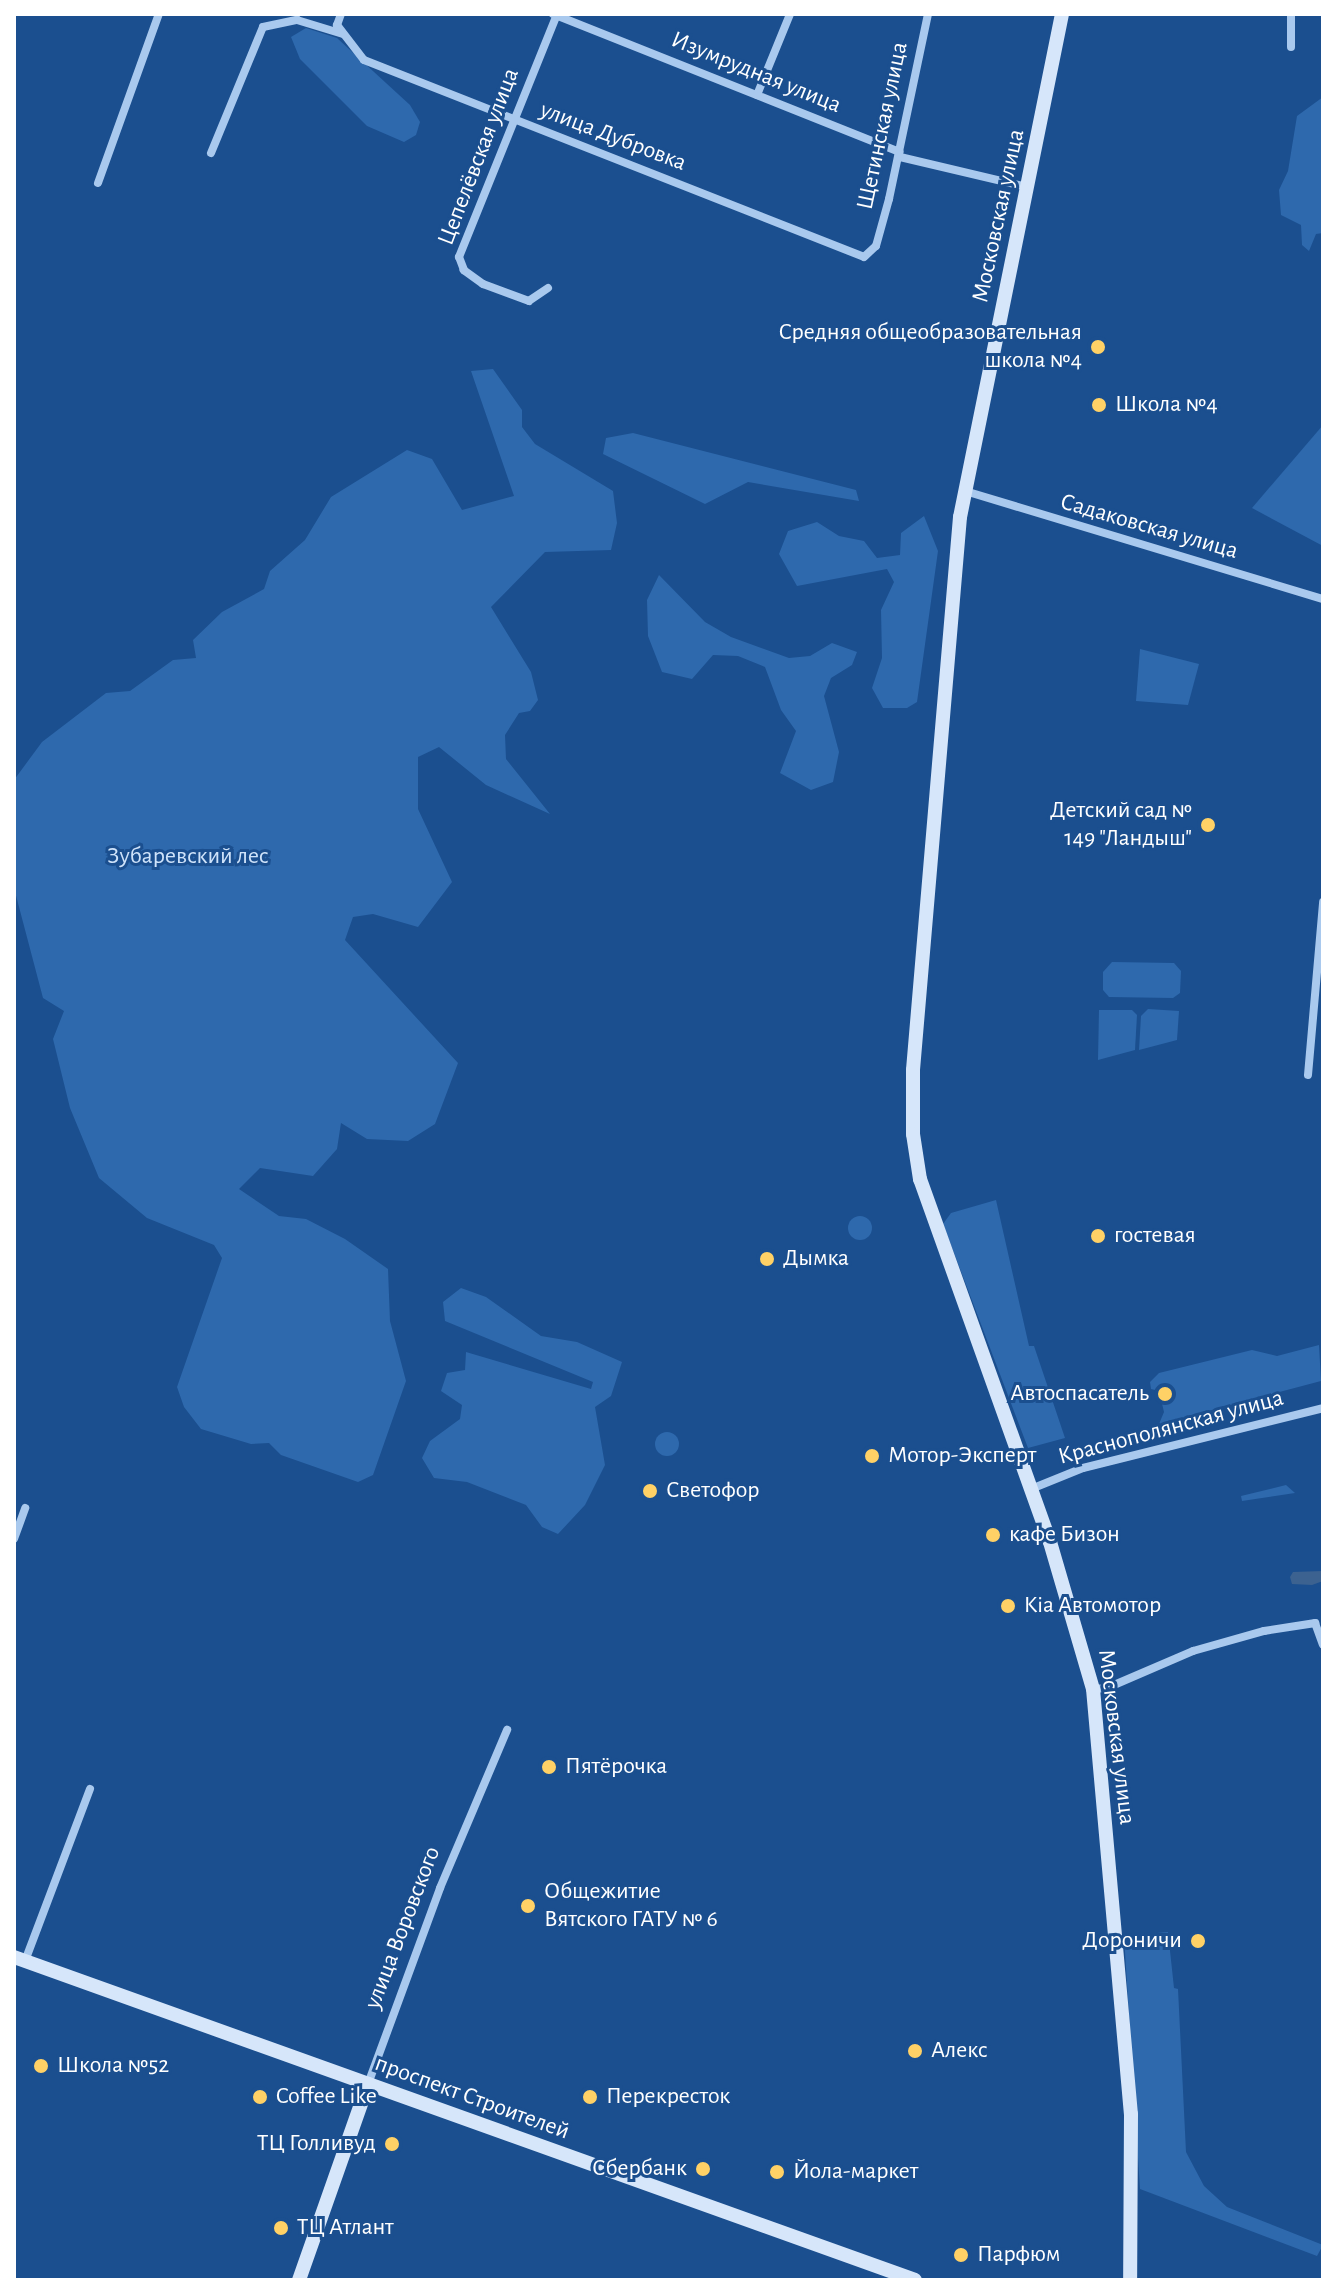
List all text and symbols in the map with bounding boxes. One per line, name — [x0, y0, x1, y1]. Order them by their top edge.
street label: Изумрудная улица — [667, 26, 845, 120]
street label: Щетинская улица — [851, 40, 915, 212]
street label: Цепелёвская улица — [432, 64, 526, 250]
street label: улица Дубровка — [536, 96, 690, 178]
street label: Московская улица — [967, 127, 1031, 305]
place label: Средняя общеобразовательная школа №4 — [778, 319, 1082, 375]
marker: Средняя общеобразовательная школа №4 — [1089, 338, 1107, 356]
place label: Школа №4 — [1115, 391, 1218, 419]
marker: Школа №4 — [1090, 396, 1108, 414]
street label: Садаковская улица — [1057, 488, 1241, 566]
place label: Детский сад № 149 "Ландыш" — [1050, 797, 1192, 853]
marker: Детский сад № 149 "Ландыш" — [1199, 816, 1217, 834]
park label: Зубаревский лес — [107, 843, 269, 871]
place label: гостевая — [1114, 1222, 1196, 1250]
marker: гостевая — [1089, 1227, 1107, 1245]
place label: Дымка — [783, 1245, 849, 1273]
marker: Дымка — [758, 1250, 776, 1268]
place label: Автоспасатель — [1010, 1380, 1149, 1408]
street label: Краснополянская улица — [1055, 1384, 1287, 1472]
marker: Автоспасатель — [1156, 1385, 1174, 1403]
place label: Мотор-Эксперт — [888, 1442, 1036, 1470]
marker: Мотор-Эксперт — [863, 1447, 881, 1465]
place label: Светофор — [666, 1477, 759, 1505]
marker: Светофор — [641, 1482, 659, 1500]
place label: кафе Бизон — [1009, 1521, 1120, 1549]
marker: кафе Бизон — [984, 1526, 1002, 1544]
place label: Kia Автомотор — [1024, 1592, 1161, 1620]
marker: Kia Автомотор — [999, 1597, 1017, 1615]
street label: Московская улица — [1091, 1648, 1141, 1826]
place label: Пятёрочка — [565, 1753, 667, 1781]
marker: Пятёрочка — [540, 1758, 558, 1776]
street label: улица Воровского — [359, 1843, 447, 2013]
place label: Общежитие Вятского ГАТУ № 6 — [544, 1878, 718, 1934]
marker: Общежитие Вятского ГАТУ № 6 — [519, 1897, 537, 1915]
place label: Дороничи — [1082, 1927, 1182, 1955]
marker: Дороничи — [1189, 1932, 1207, 1950]
place label: Алекс — [931, 2037, 988, 2065]
marker: Алекс — [906, 2042, 924, 2060]
street label: проспект Строителей — [371, 2049, 573, 2147]
place label: Школа №52 — [57, 2052, 169, 2080]
marker: Школа №52 — [32, 2057, 50, 2075]
place label: Coffee Like — [276, 2083, 377, 2111]
place label: Перекресток — [606, 2083, 730, 2111]
marker: Coffee Like — [251, 2088, 269, 2106]
marker: Перекресток — [581, 2088, 599, 2106]
place label: ТЦ Голливуд — [257, 2130, 376, 2158]
marker: ТЦ Голливуд — [383, 2135, 401, 2153]
place label: Сбербанк — [592, 2155, 687, 2183]
place label: Йола-маркет — [793, 2158, 918, 2186]
marker: Сбербанк — [694, 2160, 712, 2178]
marker: Йола-маркет — [768, 2163, 786, 2181]
place label: ТЦ Атлант — [297, 2214, 394, 2242]
marker: ТЦ Атлант — [272, 2219, 290, 2237]
place label: Парфюм — [977, 2241, 1061, 2269]
marker: Парфюм — [952, 2246, 970, 2264]

